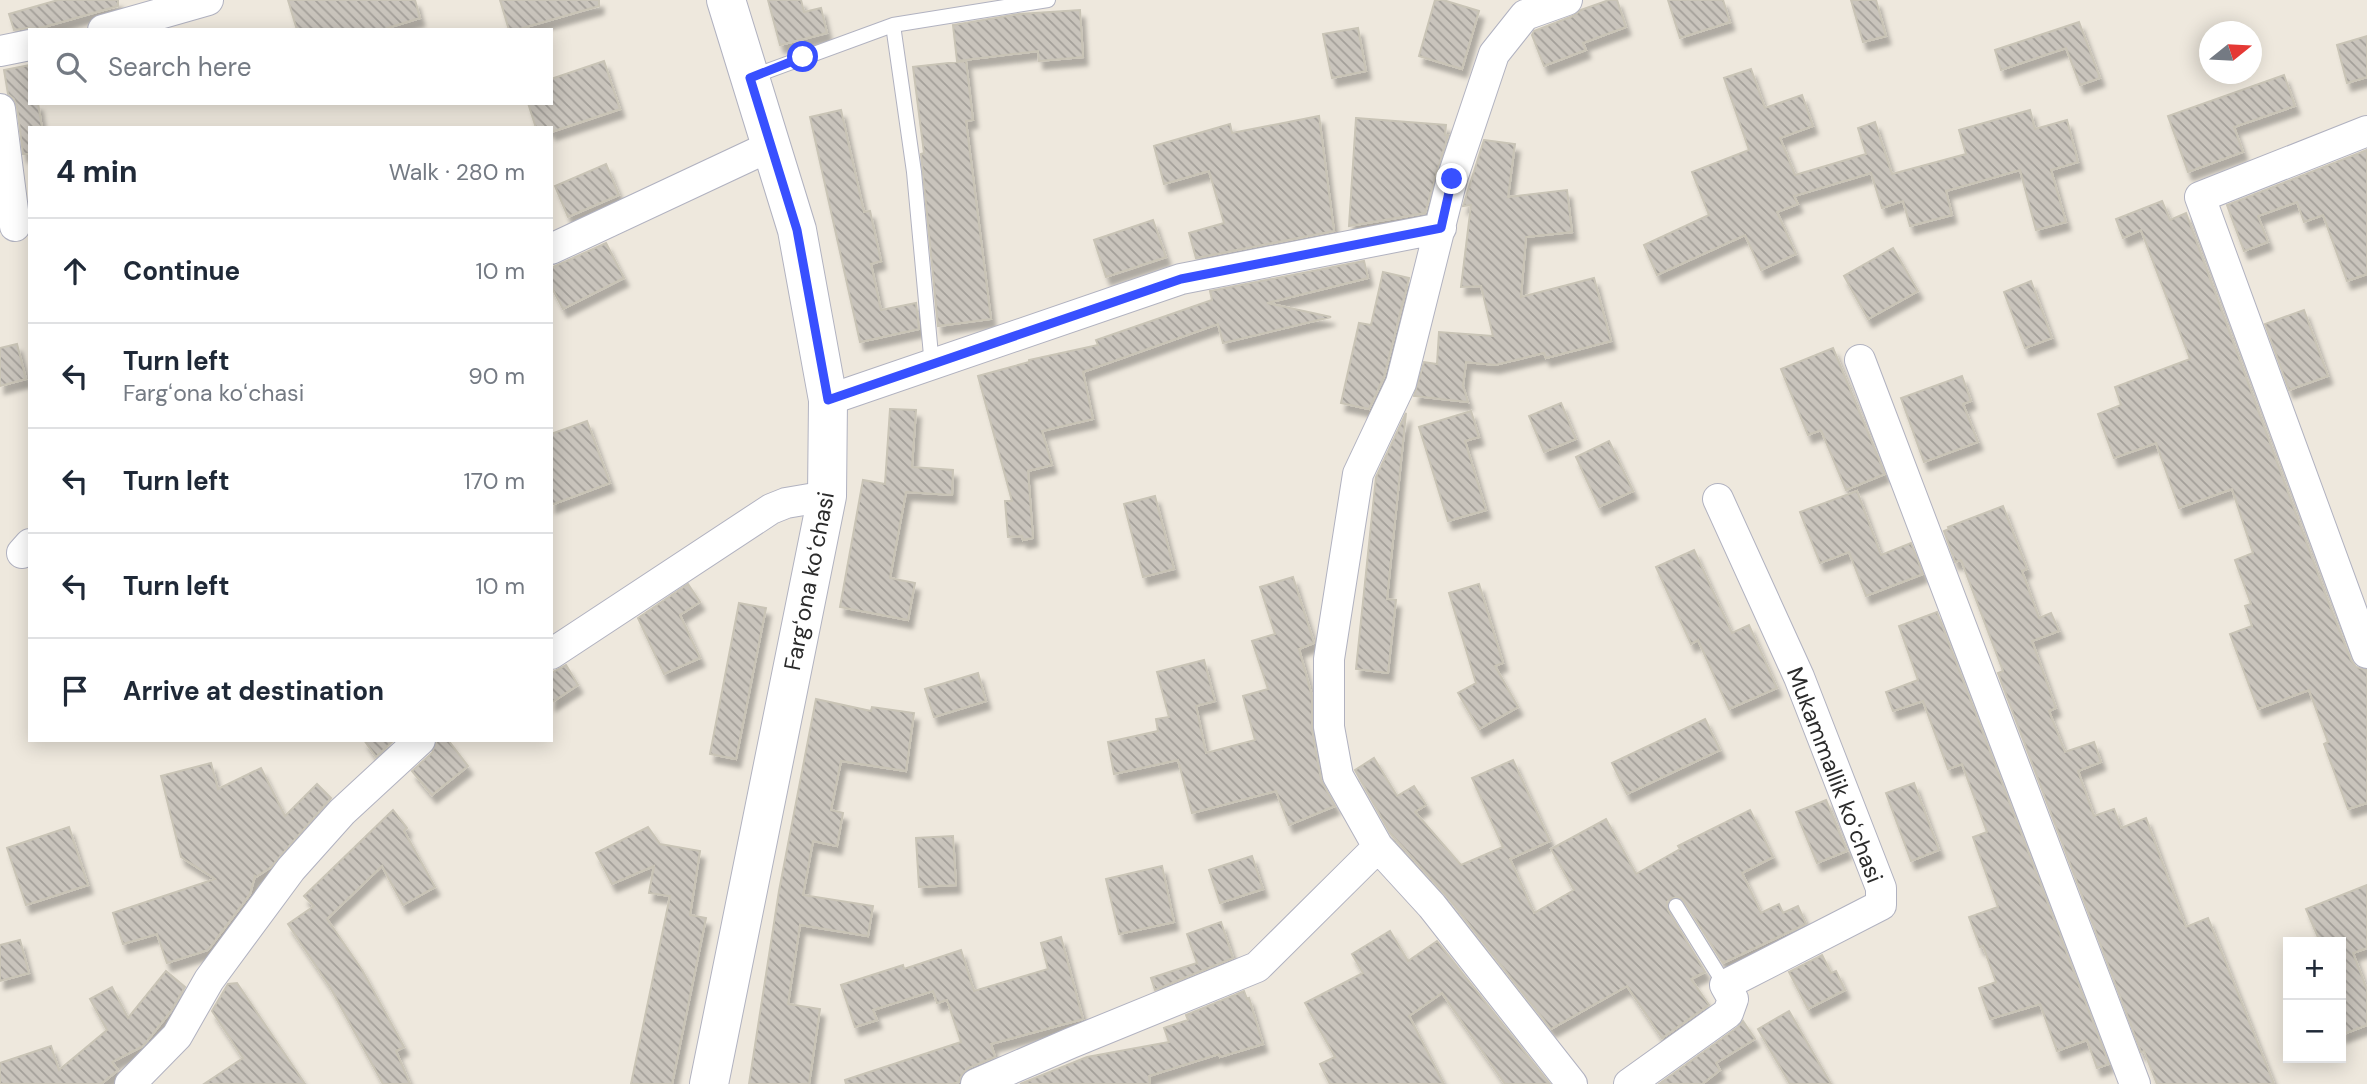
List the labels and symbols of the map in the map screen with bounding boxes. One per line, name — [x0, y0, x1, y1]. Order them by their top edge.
north arrow — [2199, 21, 2262, 84]
route start — [787, 41, 818, 72]
route end — [1436, 163, 1467, 194]
street label: Fargʻona koʻchasi — [777, 489, 841, 673]
street label: Mukammallik koʻchasi — [1780, 663, 1890, 887]

